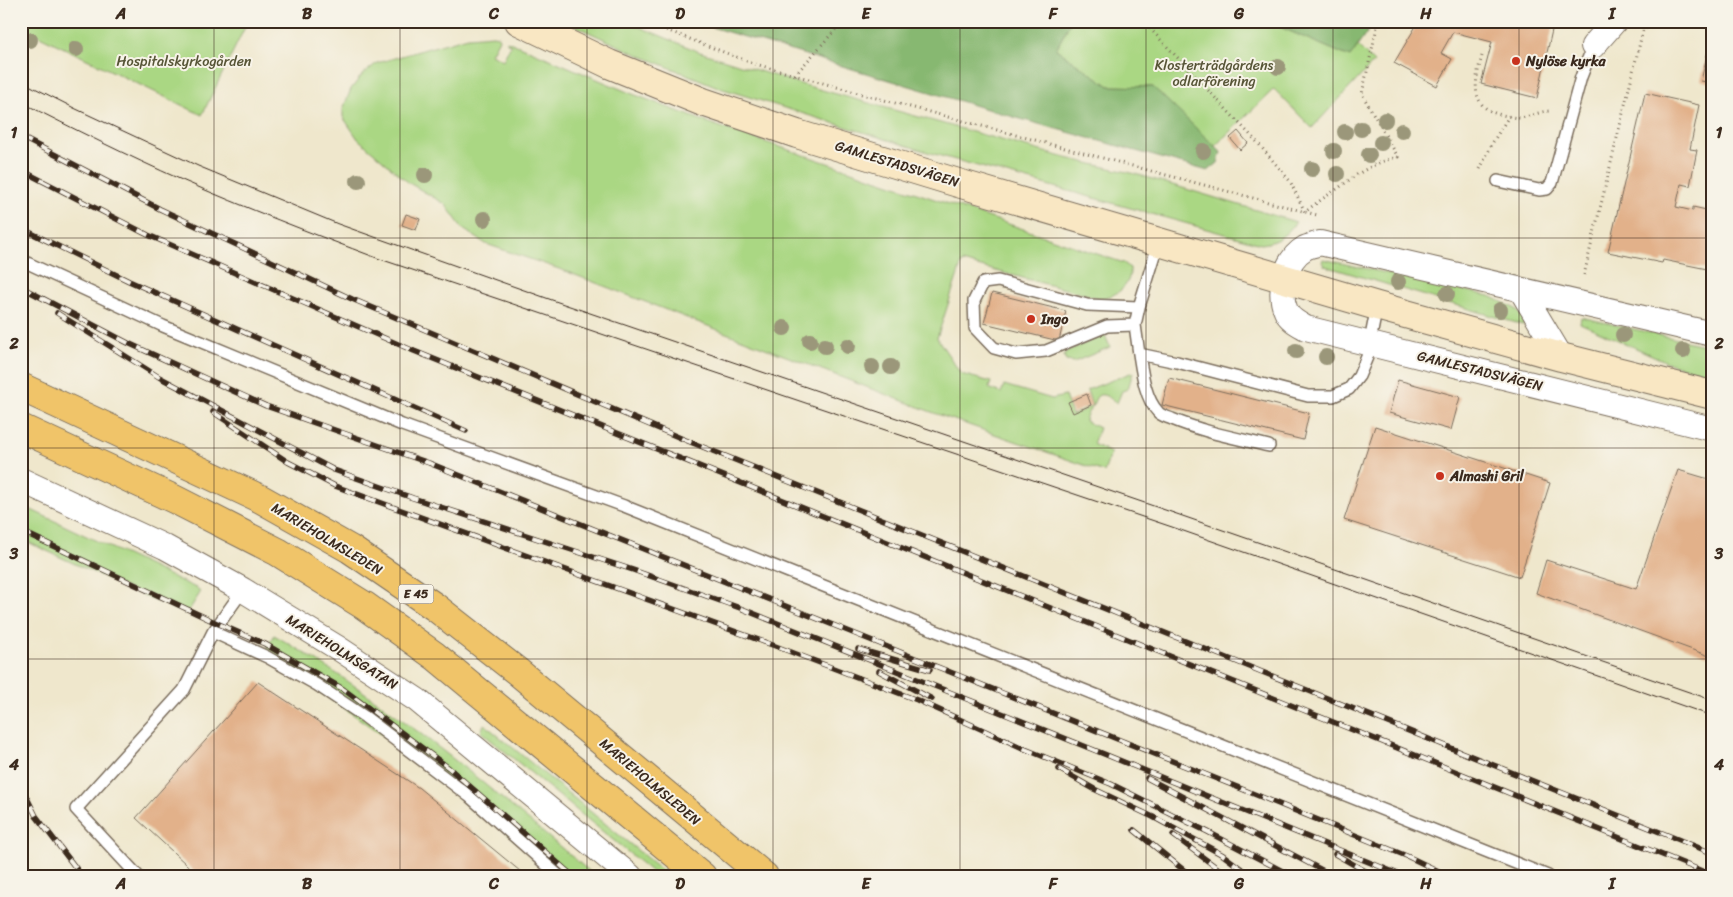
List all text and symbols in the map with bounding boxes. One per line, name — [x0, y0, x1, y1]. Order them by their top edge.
text: A — [115, 0, 126, 28]
text: B — [302, 0, 313, 28]
text: C — [488, 0, 500, 28]
text: D — [675, 0, 685, 28]
text: E — [862, 0, 872, 28]
text: F — [1048, 0, 1059, 28]
text: G — [1233, 0, 1245, 28]
text: H — [1419, 0, 1432, 28]
text: I — [1608, 0, 1617, 28]
park label: Hospitalskyrkogården — [117, 49, 252, 74]
place label: Nylöse kyrka — [1525, 49, 1607, 74]
park label: Klosterträdgårdens odlarförening — [1155, 53, 1274, 94]
marker: Nylöse kyrka — [1510, 55, 1522, 67]
text: 1 — [11, 118, 18, 147]
text: 1 — [1716, 118, 1723, 147]
street label: GAMLESTADSVÄGEN — [832, 133, 962, 195]
place label: Ingo — [1040, 307, 1069, 332]
marker: Ingo — [1025, 313, 1037, 325]
text: 2 — [8, 329, 19, 358]
text: 2 — [1713, 329, 1724, 358]
street label: GAMLESTADSVÄGEN — [1415, 343, 1546, 399]
place label: Almashi Gril — [1449, 464, 1525, 489]
marker: Almashi Gril — [1434, 470, 1446, 482]
street label: MARIEHOLMSLEDEN — [266, 496, 388, 582]
text: 3 — [9, 539, 19, 568]
text: 3 — [1714, 539, 1724, 568]
road number: E 45 — [398, 584, 434, 604]
street label: MARIEHOLMSGATAN — [281, 607, 403, 697]
street label: MARIEHOLMSLEDEN — [594, 732, 707, 832]
text: 4 — [8, 750, 19, 779]
text: 4 — [1713, 750, 1724, 779]
text: A — [115, 869, 126, 897]
text: B — [302, 869, 313, 897]
text: C — [488, 869, 500, 897]
text: D — [675, 869, 685, 897]
text: E — [862, 869, 872, 897]
text: F — [1048, 869, 1059, 897]
text: G — [1233, 869, 1245, 897]
text: H — [1419, 869, 1432, 897]
text: I — [1608, 869, 1617, 897]

